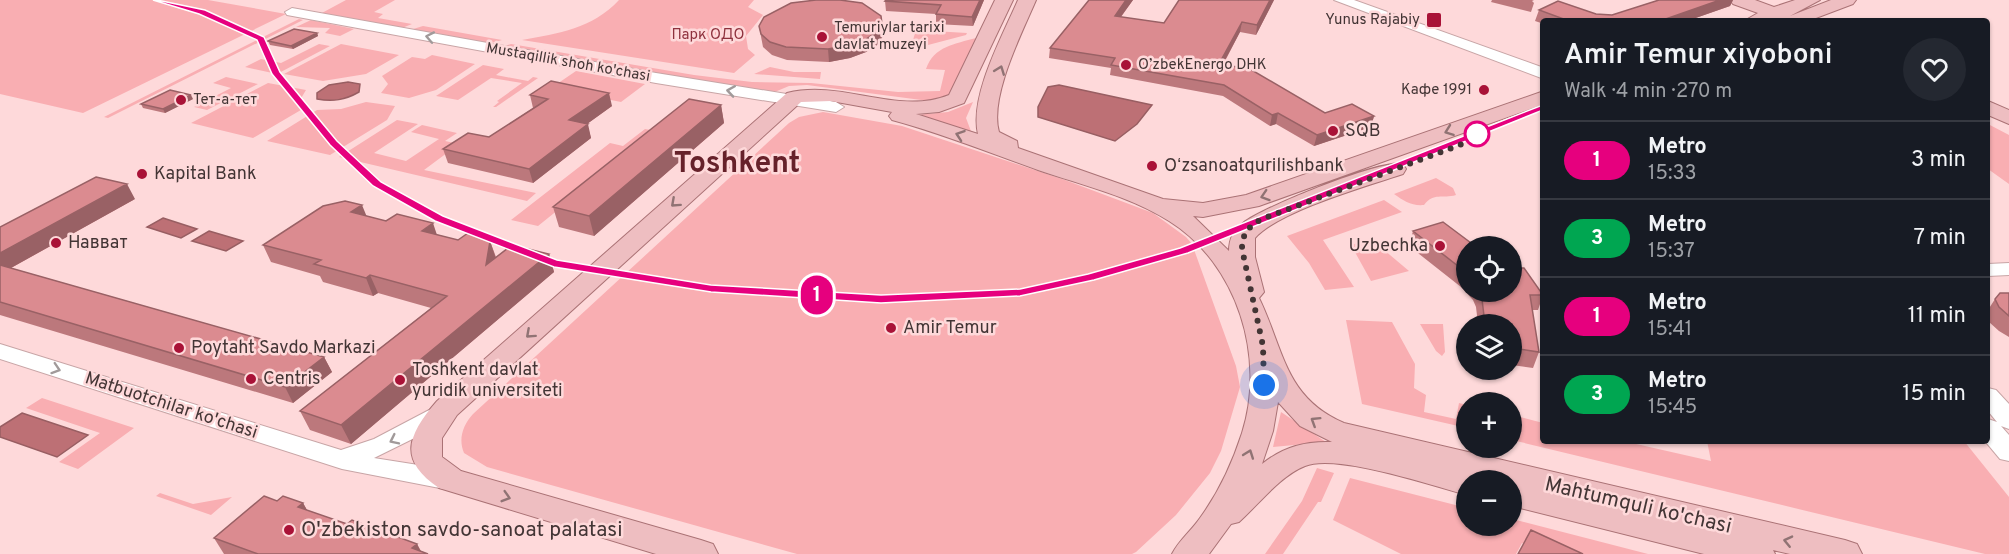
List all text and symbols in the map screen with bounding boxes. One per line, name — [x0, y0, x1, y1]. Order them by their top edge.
place label: Yunus Rajabiy — [1325, 11, 1420, 30]
marker: Yunus Rajabiy — [1425, 11, 1443, 29]
place label: Temuriylar tarixi davlat muzeyi — [834, 19, 945, 55]
park label: Парк ОДО — [672, 26, 744, 45]
marker: Temuriylar tarixi davlat muzeyi — [815, 30, 829, 44]
one-way arrow — [425, 31, 435, 44]
text: Amir Temur xiyoboni — [1564, 38, 1832, 74]
button: heart — [1903, 38, 1966, 101]
street label: Mustaqillik shoh ko'chasi — [484, 39, 652, 87]
place label: O’zbekEnergo DHK — [1138, 56, 1267, 75]
marker: O’zbekEnergo DHK — [1119, 58, 1133, 72]
one-way arrow — [993, 65, 1005, 76]
text: Walk · 4 min · 270 m — [1564, 79, 1732, 105]
place label: Кафе 1991 — [1401, 81, 1472, 100]
marker: Кафе 1991 — [1477, 83, 1491, 97]
one-way arrow — [727, 86, 736, 98]
place label: Тет-а-тет — [193, 91, 257, 110]
marker: Тет-а-тет — [174, 93, 188, 107]
place label: SQB — [1345, 120, 1381, 143]
unlabelled marker — [1464, 121, 1490, 147]
one-way arrow — [1444, 123, 1455, 136]
marker: SQB — [1326, 124, 1340, 138]
one-way arrow — [955, 130, 966, 143]
text: Metro — [1648, 134, 1707, 161]
district label: Toshkent — [674, 146, 800, 183]
text: 1 — [1593, 147, 1601, 174]
text: 3 min — [1911, 147, 1966, 174]
place label: Oʻzsanoatqurilishbank — [1164, 155, 1344, 178]
marker: Oʻzsanoatqurilishbank — [1145, 159, 1159, 173]
text: 15:33 — [1648, 161, 1696, 187]
place label: Kapital Bank — [154, 163, 256, 186]
marker: Kapital Bank — [135, 167, 149, 181]
one-way arrow — [1260, 189, 1271, 202]
one-way arrow — [671, 196, 681, 207]
text: Metro — [1648, 212, 1707, 239]
text: 3 — [1591, 225, 1603, 252]
text: 7 min — [1914, 225, 1966, 252]
place label: Навват — [68, 232, 128, 255]
place label: Uzbechka — [1348, 235, 1428, 258]
marker: Навват — [49, 236, 63, 250]
map controls — [1456, 236, 1522, 536]
button: locate — [1456, 236, 1522, 302]
marker: Uzbechka — [1433, 239, 1447, 253]
text: 15:37 — [1648, 239, 1695, 265]
line badge: 1 — [798, 276, 836, 314]
text: 1 — [813, 282, 821, 309]
text: Metro — [1648, 290, 1707, 317]
text: 1 — [1593, 303, 1601, 330]
text: 11 min — [1908, 303, 1966, 330]
button: layers — [1456, 314, 1522, 380]
place label: Amir Temur — [903, 317, 997, 340]
text: 15:41 — [1648, 317, 1692, 343]
marker: Amir Temur — [884, 321, 898, 335]
one-way arrow — [526, 327, 537, 338]
place label: Poytaht Savdo Markazi — [191, 337, 376, 360]
marker: Poytaht Savdo Markazi — [172, 341, 186, 355]
place label: Toshkent davlat yuridik universiteti — [412, 359, 563, 403]
one-way arrow — [50, 361, 61, 374]
street label: Matbuotchilar ko'chasi — [82, 367, 260, 445]
place label: Centris — [263, 368, 320, 391]
text: Metro — [1648, 368, 1707, 395]
your location — [1249, 370, 1279, 400]
marker: Centris — [244, 372, 258, 386]
marker: Toshkent davlat yuridik universiteti — [393, 373, 407, 387]
text: 3 — [1591, 381, 1603, 408]
text: 15 min — [1902, 381, 1966, 408]
button: + — [1456, 392, 1522, 458]
text: 15:45 — [1648, 395, 1697, 421]
one-way arrow — [1311, 417, 1321, 429]
one-way arrow — [389, 432, 400, 444]
one-way arrow — [1242, 450, 1255, 460]
button: − — [1456, 470, 1522, 536]
street label: Mahtumquli ko'chasi — [1542, 471, 1734, 541]
one-way arrow — [500, 490, 511, 502]
place label: O'zbekiston savdo-sanoat palatasi — [301, 517, 623, 544]
marker: O'zbekiston savdo-sanoat palatasi — [282, 523, 296, 537]
one-way arrow — [1783, 535, 1793, 548]

